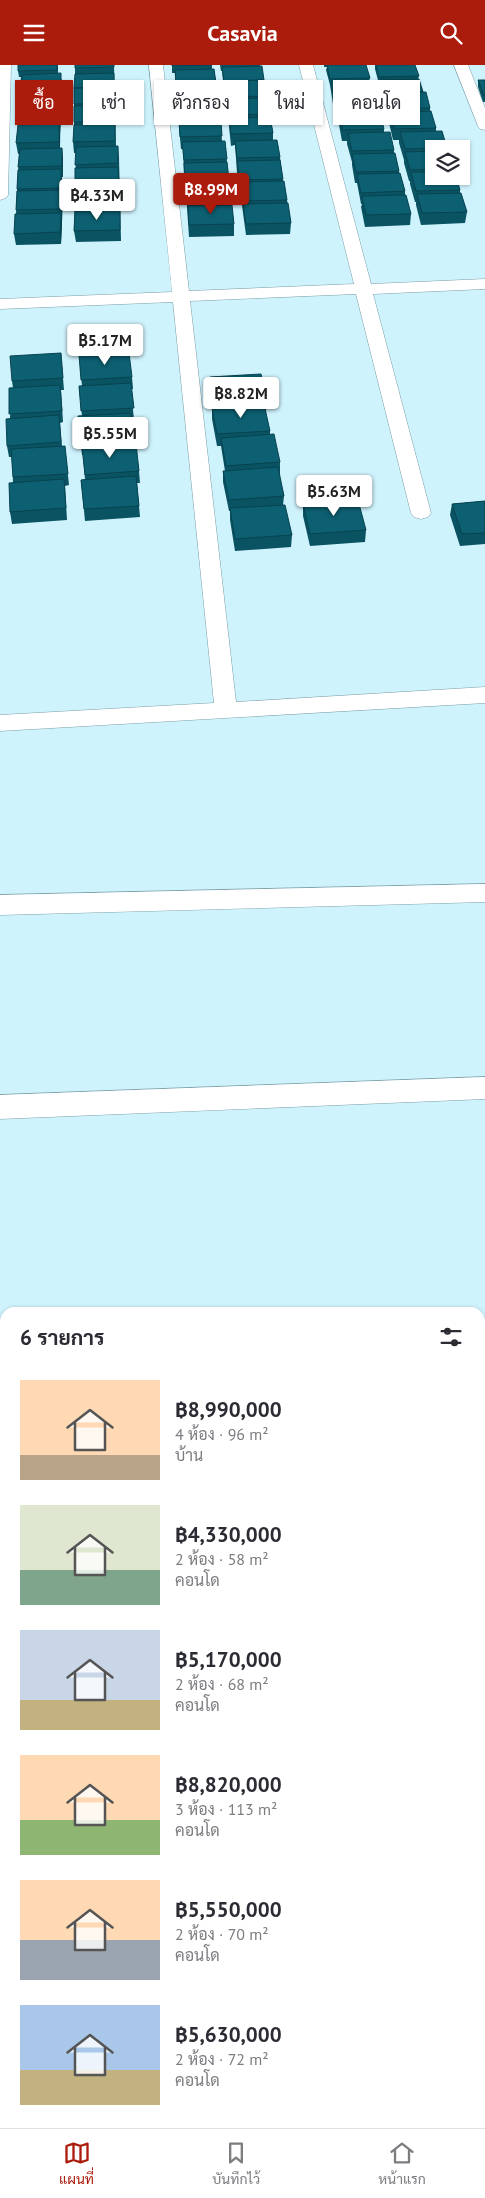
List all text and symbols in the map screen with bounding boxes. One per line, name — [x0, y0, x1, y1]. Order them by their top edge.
icon: menu — [20, 19, 48, 47]
text: Casavia — [207, 19, 278, 47]
icon: search — [437, 19, 465, 47]
chip: ซื้อ — [15, 80, 73, 125]
chip: เช่า — [83, 80, 144, 125]
chip: ตัวกรอง — [154, 80, 248, 125]
chip: ใหม่ — [258, 80, 323, 125]
chip: คอนโด — [333, 80, 420, 125]
map controls — [425, 140, 470, 185]
button: layers — [425, 140, 470, 185]
pin: ฿8.99M — [170, 173, 252, 215]
pin: ฿4.33M — [56, 179, 138, 221]
text: ฿8.99M — [184, 179, 238, 199]
text: ฿4.33M — [70, 185, 124, 205]
pin: ฿5.17M — [64, 323, 146, 366]
text: ฿5.17M — [78, 330, 132, 350]
pin: ฿8.82M — [200, 377, 282, 419]
text: ฿8.82M — [214, 383, 268, 403]
pin: ฿5.55M — [69, 417, 151, 459]
text: ฿5.55M — [83, 423, 137, 443]
pin: ฿5.63M — [293, 475, 375, 517]
text: ฿5.63M — [307, 481, 361, 501]
icon: filters — [437, 1323, 465, 1351]
text: 6 รายการ — [20, 1324, 104, 1351]
text: ฿8,990,000 — [175, 1396, 282, 1423]
icon: home — [60, 1400, 120, 1460]
text: 4 ห้อง · 96 m² — [175, 1424, 269, 1444]
text: บ้าน — [175, 1445, 203, 1465]
text: ฿4,330,000 — [175, 1521, 282, 1548]
icon: home — [60, 1525, 120, 1585]
text: 2 ห้อง · 58 m² — [175, 1549, 269, 1569]
text: คอนโด — [175, 1570, 220, 1590]
text: ฿5,170,000 — [175, 1646, 282, 1673]
icon: home — [60, 1650, 120, 1710]
text: 2 ห้อง · 68 m² — [175, 1674, 269, 1694]
text: คอนโด — [175, 1695, 220, 1715]
text: ฿8,820,000 — [175, 1771, 282, 1798]
icon: home — [60, 1775, 120, 1835]
text: 3 ห้อง · 113 m² — [175, 1799, 277, 1819]
text: คอนโด — [175, 1820, 220, 1840]
text: ฿5,550,000 — [175, 1896, 282, 1923]
icon: home — [60, 1900, 120, 1960]
text: 2 ห้อง · 70 m² — [175, 1924, 269, 1944]
text: คอนโด — [175, 1945, 220, 1965]
text: ฿5,630,000 — [175, 2021, 282, 2048]
icon: home — [60, 2025, 120, 2085]
text: 2 ห้อง · 72 m² — [175, 2049, 269, 2069]
text: คอนโด — [175, 2070, 220, 2090]
tab: แผนที่ — [59, 2139, 94, 2188]
tab: บันทึกไว้ — [212, 2139, 260, 2188]
tab: หน้าแรก — [378, 2139, 426, 2188]

